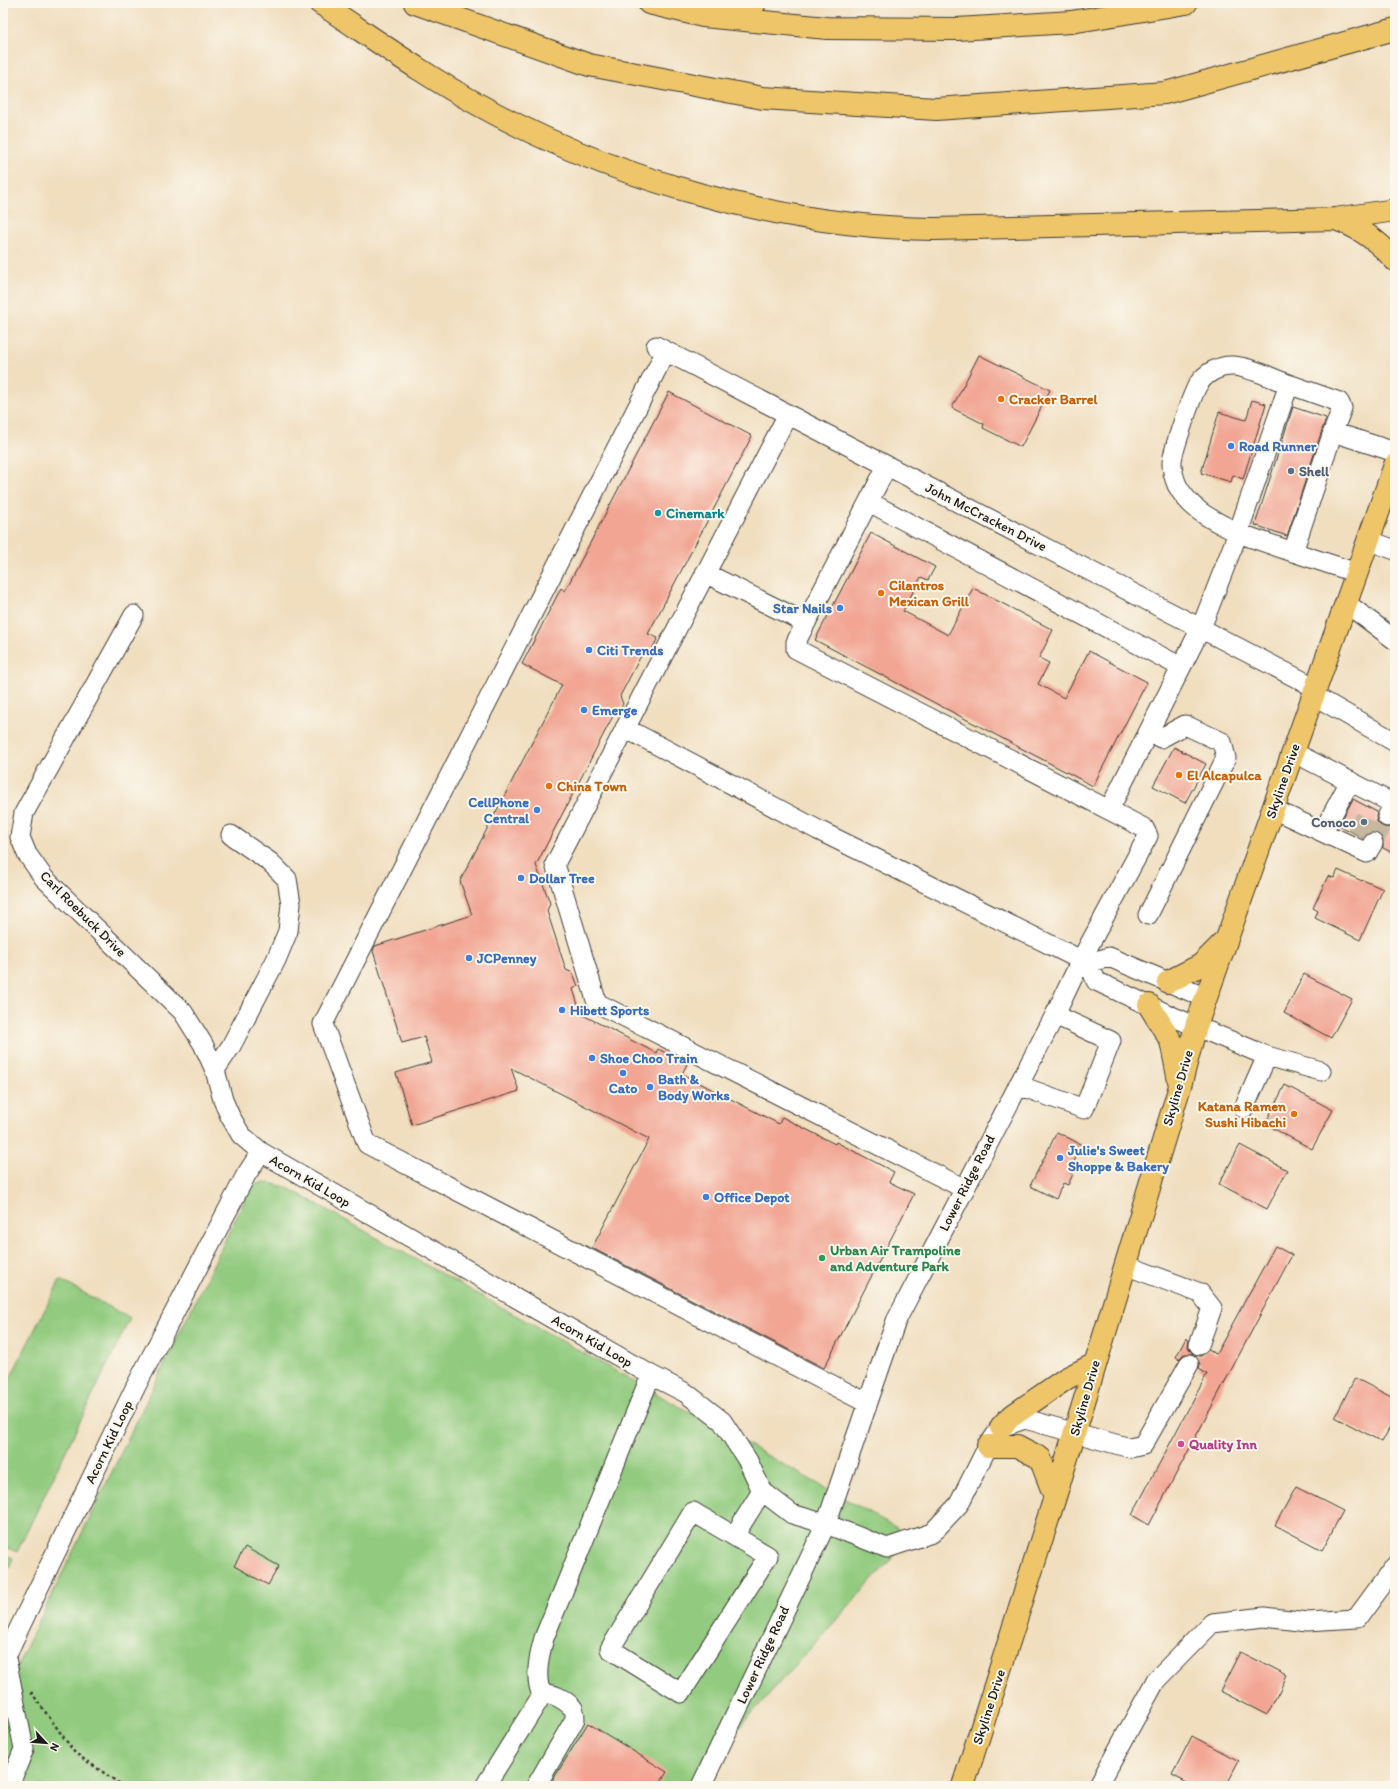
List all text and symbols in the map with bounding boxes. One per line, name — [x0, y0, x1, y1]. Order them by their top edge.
place label: Cracker Barrel — [1009, 391, 1099, 408]
marker: Cracker Barrel — [996, 394, 1006, 404]
place label: Road Runner — [1239, 438, 1317, 455]
marker: Road Runner — [1226, 441, 1236, 451]
place label: Shell — [1299, 463, 1330, 480]
marker: Shell — [1286, 466, 1296, 476]
street label: John McCracken Drive — [922, 479, 1050, 555]
place label: Cinemark — [666, 505, 725, 522]
marker: Cinemark — [653, 508, 663, 518]
place label: Cilantros Mexican Grill — [889, 577, 970, 610]
marker: Cilantros Mexican Grill — [876, 588, 886, 598]
place label: Star Nails — [773, 600, 832, 617]
marker: Star Nails — [835, 603, 845, 613]
place label: Citi Trends — [597, 642, 663, 659]
marker: Citi Trends — [584, 645, 594, 655]
place label: Emerge — [592, 702, 638, 719]
marker: Emerge — [579, 705, 589, 715]
street label: Skyline Drive — [1262, 741, 1304, 821]
place label: El Alcapulca — [1187, 767, 1262, 784]
marker: El Alcapulca — [1174, 770, 1184, 780]
place label: China Town — [557, 778, 627, 795]
marker: China Town — [544, 781, 554, 791]
place label: CellPhone Central — [468, 794, 530, 827]
marker: CellPhone Central — [532, 805, 542, 815]
place label: Conoco — [1311, 814, 1356, 831]
marker: Conoco — [1359, 817, 1369, 827]
street label: Carl Roebuck Drive — [36, 867, 130, 961]
place label: Dollar Tree — [529, 870, 595, 887]
marker: Dollar Tree — [516, 873, 526, 883]
place label: JCPenney — [476, 950, 537, 967]
marker: JCPenney — [464, 953, 474, 963]
place label: Hibett Sports — [570, 1002, 649, 1019]
marker: Hibett Sports — [557, 1005, 567, 1015]
street label: Skyline Drive — [1159, 1048, 1197, 1128]
place label: Shoe Choo Train — [600, 1050, 698, 1067]
marker: Shoe Choo Train — [587, 1053, 597, 1063]
marker: Cato — [618, 1068, 628, 1078]
place label: Bath & Body Works — [658, 1071, 730, 1104]
place label: Cato — [609, 1080, 637, 1097]
marker: Bath & Body Works — [645, 1082, 655, 1092]
place label: Katana Ramen Sushi Hibachi — [1198, 1098, 1286, 1131]
marker: Katana Ramen Sushi Hibachi — [1289, 1109, 1299, 1119]
street label: Lower Ridge Road — [935, 1131, 999, 1234]
place label: Julie's Sweet Shoppe & Bakery — [1067, 1142, 1169, 1175]
street label: Acorn Kid Loop — [266, 1151, 354, 1211]
marker: Julie's Sweet Shoppe & Bakery — [1055, 1153, 1065, 1163]
place label: Office Depot — [714, 1189, 790, 1206]
marker: Office Depot — [701, 1192, 711, 1202]
place label: Urban Air Trampoline and Adventure Park — [830, 1242, 961, 1275]
marker: Urban Air Trampoline and Adventure Park — [817, 1253, 827, 1263]
street label: Acorn Kid Loop — [548, 1311, 636, 1371]
street label: Skyline Drive — [1066, 1358, 1104, 1438]
street label: Acorn Kid Loop — [81, 1397, 137, 1487]
place label: Quality Inn — [1189, 1436, 1257, 1453]
marker: Quality Inn — [1176, 1439, 1186, 1449]
street label: Lower Ridge Road — [733, 1603, 793, 1707]
street label: Skyline Drive — [969, 1667, 1009, 1747]
north arrow — [26, 1723, 66, 1763]
text: N — [47, 1741, 62, 1753]

